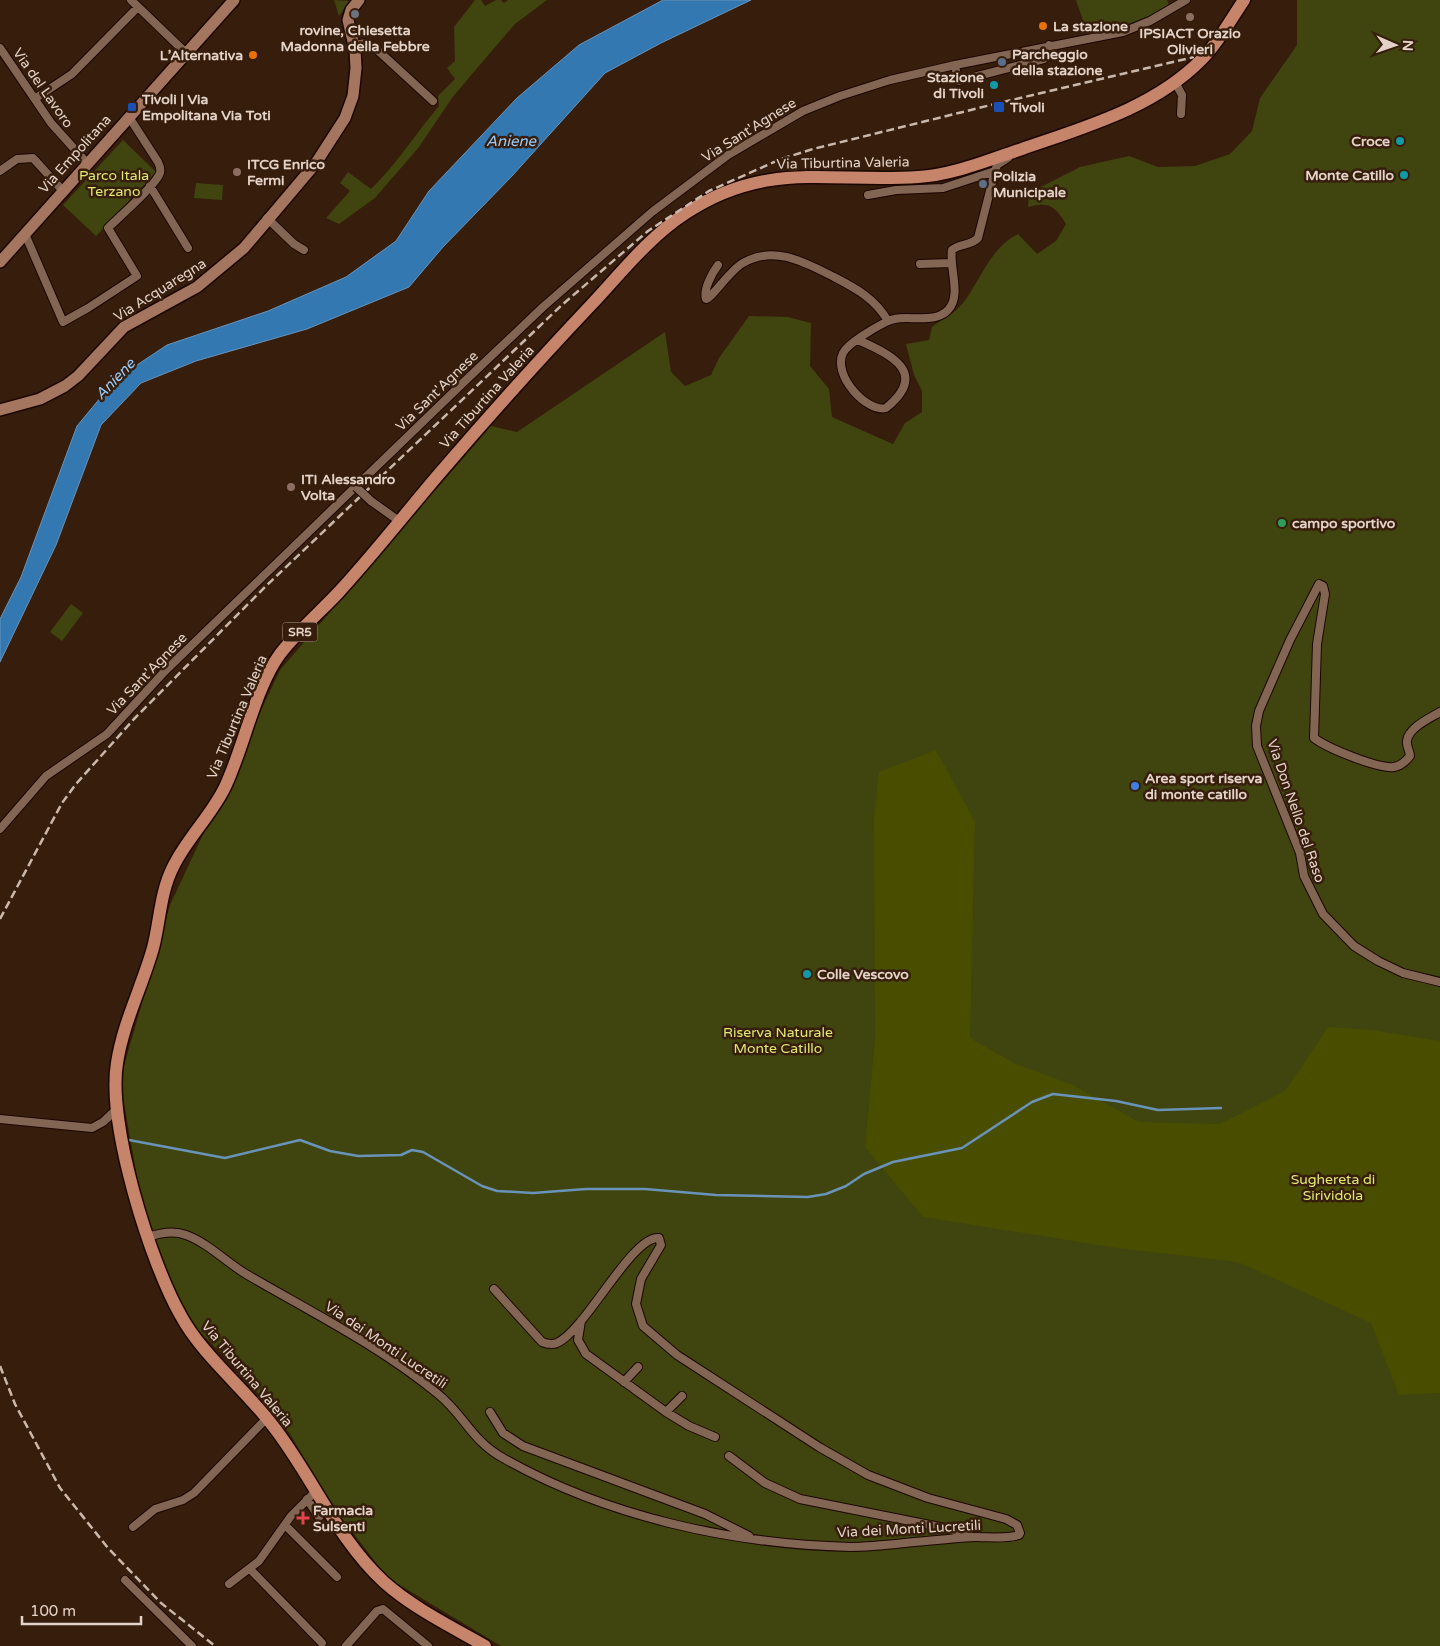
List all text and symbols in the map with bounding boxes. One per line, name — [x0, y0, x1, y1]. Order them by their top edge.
marker: rovine, Chiesetta Madonna della Febbre — [349, 8, 361, 20]
marker: IPSIACT Orazio Olivieri — [1184, 11, 1196, 23]
place label: La stazione — [1053, 18, 1128, 35]
marker: La stazione — [1037, 20, 1049, 32]
north arrow — [1370, 20, 1420, 70]
place label: rovine, Chiesetta Madonna della Febbre — [280, 22, 430, 55]
place label: IPSIACT Orazio Olivieri — [1139, 25, 1241, 58]
text: N — [1399, 40, 1416, 51]
street label: Via del Lavoro — [9, 45, 77, 131]
place label: Parcheggio della stazione — [1012, 46, 1103, 79]
place label: L’Alternativa — [160, 47, 243, 64]
marker: L’Alternativa — [247, 49, 259, 61]
marker: Parcheggio della stazione — [996, 56, 1008, 68]
place label: Stazione di Tivoli — [927, 69, 984, 102]
marker: Stazione di Tivoli — [988, 79, 1000, 91]
place label: Tivoli | Via Empolitana Via Toti — [141, 91, 271, 124]
street label: Via Sant'Agnese — [699, 94, 799, 166]
place label: Tivoli — [1009, 99, 1045, 116]
marker: Tivoli — [992, 100, 1006, 114]
marker: Tivoli | Via Empolitana Via Toti — [126, 101, 138, 113]
street label: Via Empolitana — [35, 111, 115, 197]
water label: Aniene — [486, 132, 538, 150]
place label: Croce — [1351, 133, 1390, 150]
marker: Croce — [1394, 135, 1406, 147]
street label: Via Tiburtina Valeria — [776, 153, 910, 173]
place label: ITCG Enrico Fermi — [247, 156, 325, 189]
marker: ITCG Enrico Fermi — [231, 166, 243, 178]
park label: Parco Itala Terzano — [79, 167, 149, 200]
place label: Monte Catillo — [1305, 167, 1394, 184]
place label: Polizia Municipale — [993, 168, 1066, 201]
marker: Monte Catillo — [1398, 169, 1410, 181]
marker: Polizia Municipale — [977, 178, 989, 190]
street label: Via Acquaregna — [111, 255, 209, 325]
street label: Via Tiburtina Valeria — [436, 342, 538, 452]
street label: Via Sant'Agnese — [392, 347, 482, 435]
water label: Aniene — [91, 354, 140, 403]
place label: ITI Alessandro Volta — [301, 471, 396, 504]
marker: ITI Alessandro Volta — [285, 481, 297, 493]
place label: campo sportivo — [1292, 515, 1396, 532]
marker: campo sportivo — [1276, 517, 1288, 529]
road number: SR5 — [282, 622, 318, 642]
street label: Via Sant'Agnese — [103, 629, 191, 719]
street label: Via Tiburtina Valeria — [203, 652, 271, 782]
street label: Via Don Nello del Raso — [1263, 737, 1329, 885]
place label: Area sport riserva di monte catillo — [1145, 770, 1263, 803]
marker: Area sport riserva di monte catillo — [1129, 780, 1141, 792]
place label: Colle Vescovo — [817, 966, 909, 983]
marker: Colle Vescovo — [801, 968, 813, 980]
park label: Riserva Naturale Monte Catillo — [723, 1024, 833, 1057]
park label: Sughereta di Sirividola — [1291, 1171, 1375, 1204]
street label: Via dei Monti Lucretili — [322, 1298, 450, 1392]
street label: Via Tiburtina Valeria — [198, 1318, 296, 1430]
place label: Farmacia Sulsenti — [313, 1502, 373, 1535]
marker: Farmacia Sulsenti — [297, 1512, 309, 1524]
street label: Via dei Monti Lucretili — [837, 1517, 981, 1541]
scale bar — [22, 1594, 141, 1626]
text: 100 m — [30, 1602, 76, 1620]

